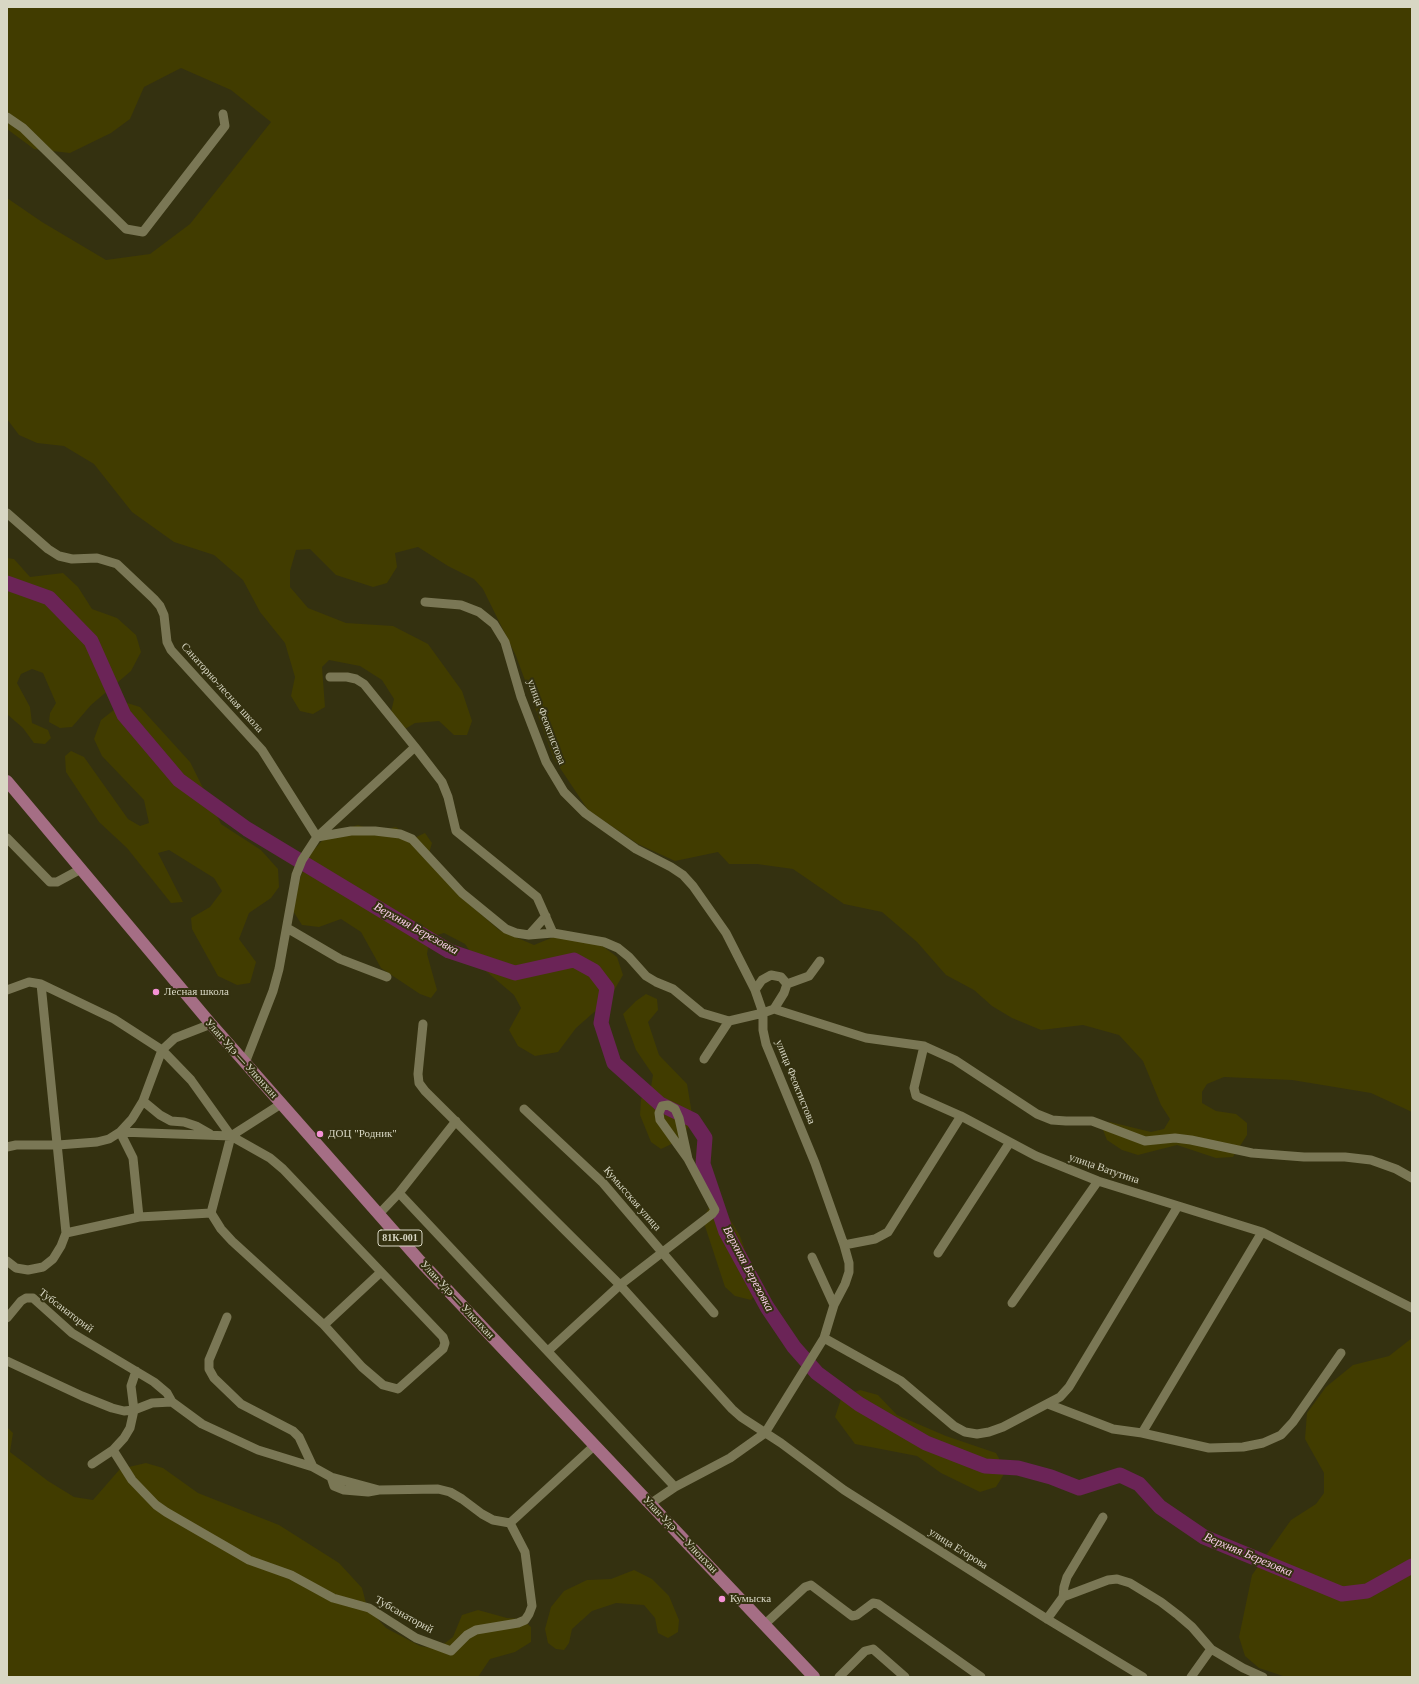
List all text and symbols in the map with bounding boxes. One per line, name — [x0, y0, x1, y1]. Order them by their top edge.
street label: Санаторно-лесная школа — [178, 640, 266, 736]
street label: улица Феоктистова — [524, 678, 568, 766]
water label: Верхняя Березовка — [371, 900, 461, 958]
place label: Лесная школа — [164, 985, 229, 999]
marker: Лесная школа — [151, 987, 161, 997]
street label: Улан-Удэ — Улюнхан — [202, 1017, 280, 1101]
street label: улица Феоктистова — [772, 1038, 818, 1126]
place label: ДОЦ "Родник" — [328, 1127, 397, 1141]
marker: ДОЦ "Родник" — [315, 1129, 325, 1139]
street label: улица Ватутина — [1067, 1151, 1141, 1187]
street label: Кумысская улица — [600, 1164, 664, 1234]
water label: Верхняя Березовка — [719, 1224, 777, 1314]
road number: 81К-001 — [378, 1230, 422, 1246]
street label: Улан-Удэ — Улюнхан — [417, 1258, 497, 1342]
street label: Тубсанаторий — [36, 1286, 96, 1336]
street label: Улан-Удэ — Улюнхан — [640, 1494, 720, 1576]
street label: улица Егорова — [926, 1526, 990, 1572]
water label: Верхняя Березовка — [1202, 1530, 1294, 1580]
place label: Кумыска — [730, 1592, 771, 1606]
street label: Тубсанаторий — [372, 1593, 436, 1637]
marker: Кумыска — [717, 1594, 727, 1604]

